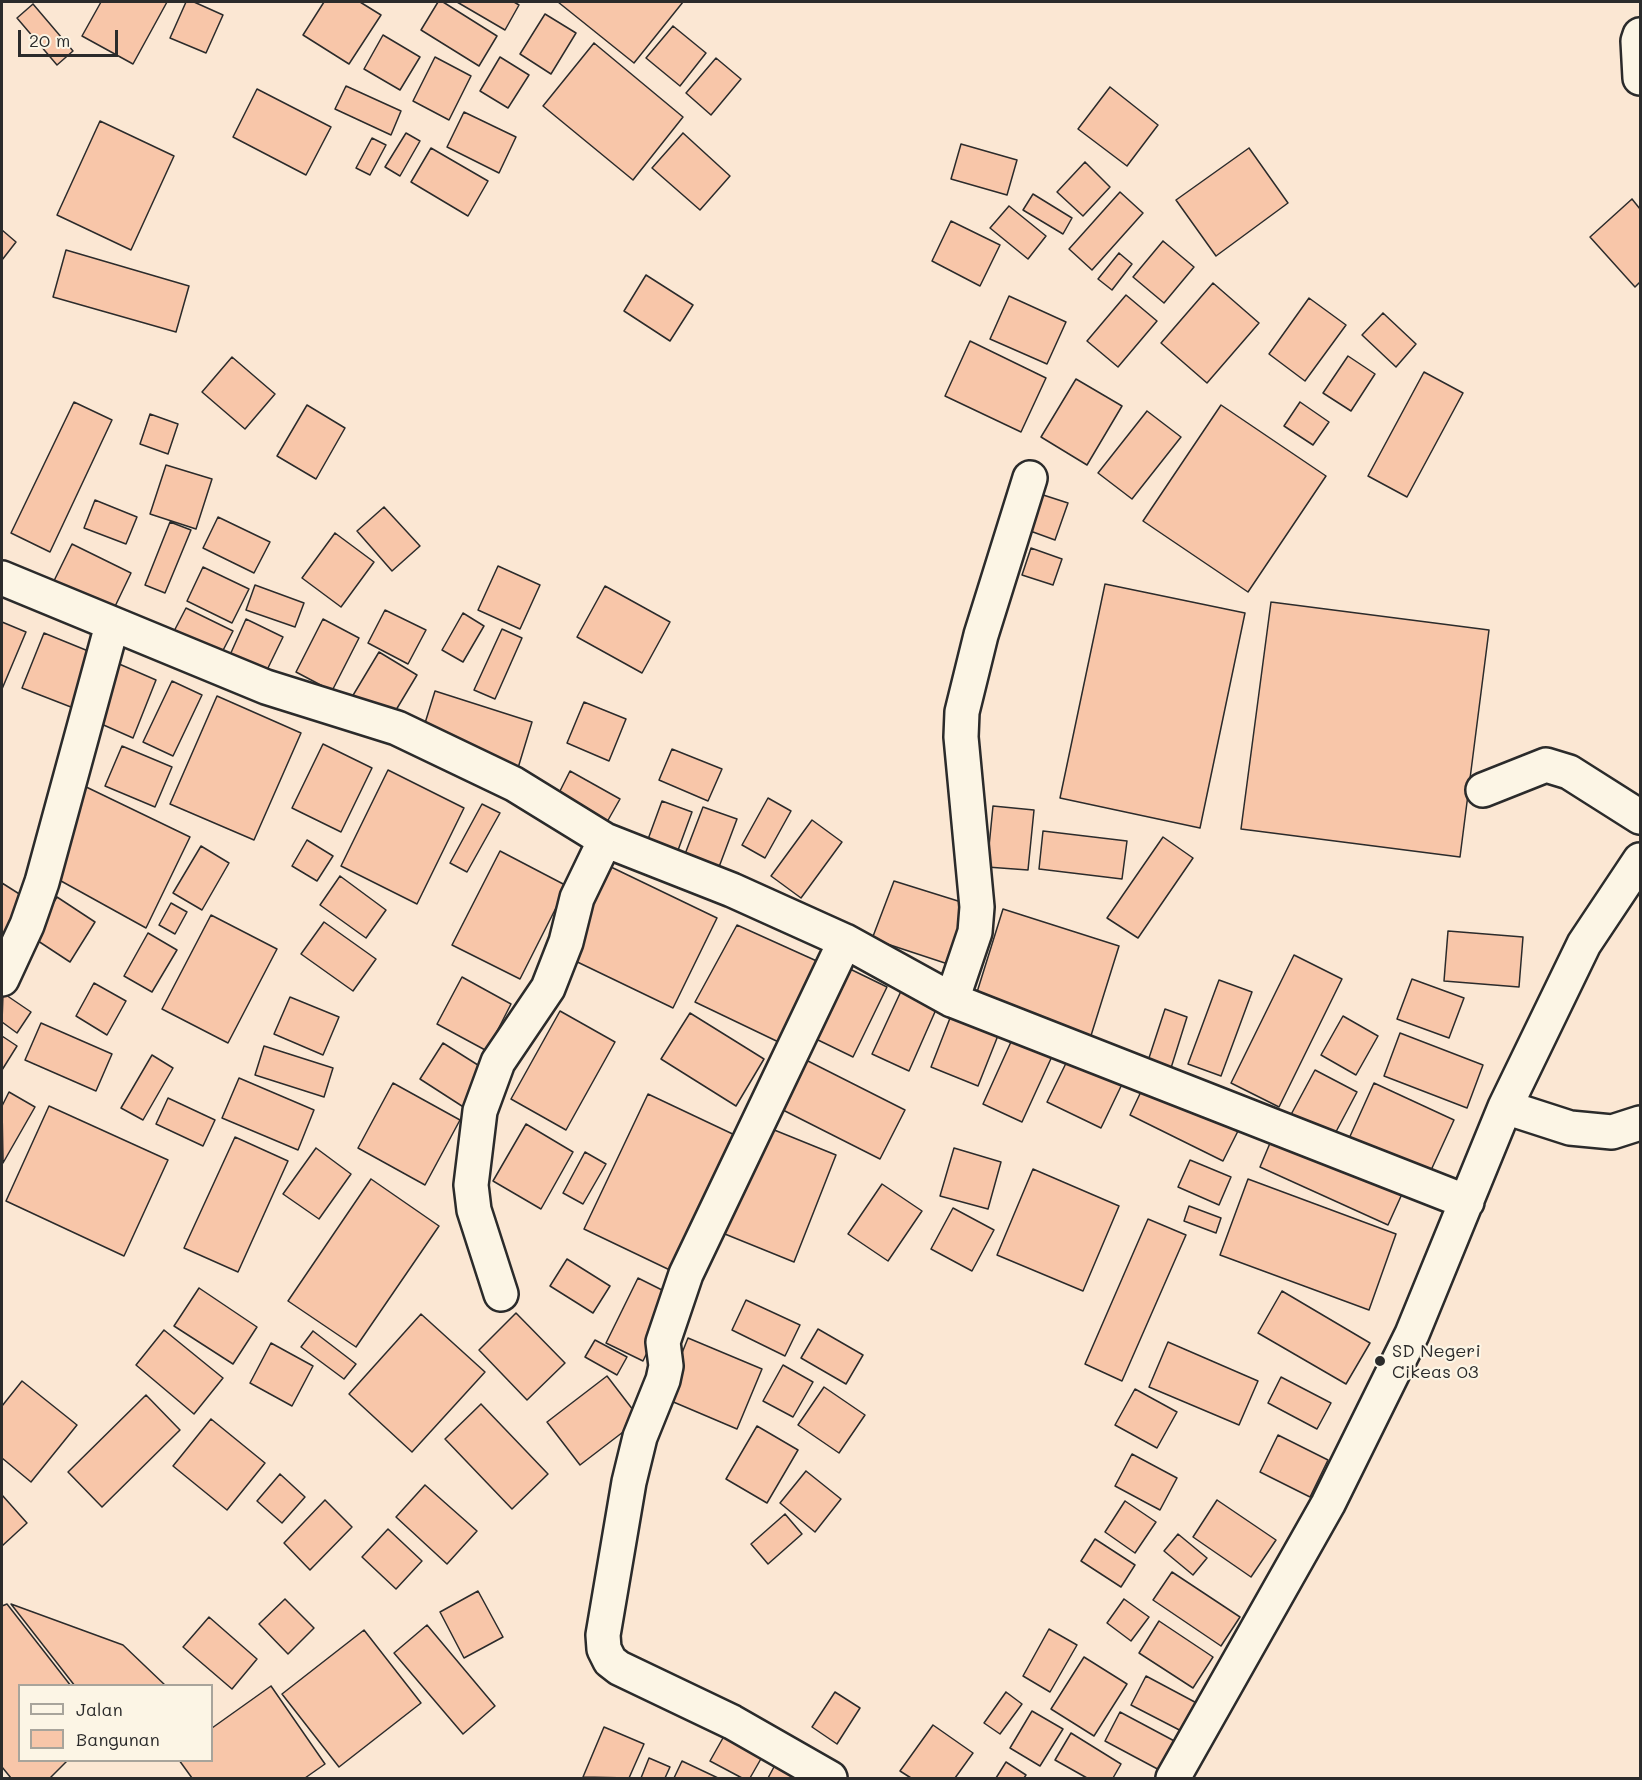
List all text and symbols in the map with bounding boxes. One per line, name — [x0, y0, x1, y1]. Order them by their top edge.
scale bar — [21, 18, 122, 56]
text: 20 m — [29, 28, 70, 52]
place label: SD Negeri Cikeas 03 — [1392, 1340, 1481, 1382]
marker: SD Negeri Cikeas 03 — [1373, 1354, 1387, 1368]
legend — [18, 1684, 213, 1762]
text: Jalan — [76, 1697, 123, 1721]
text: Bangunan — [76, 1727, 160, 1751]

